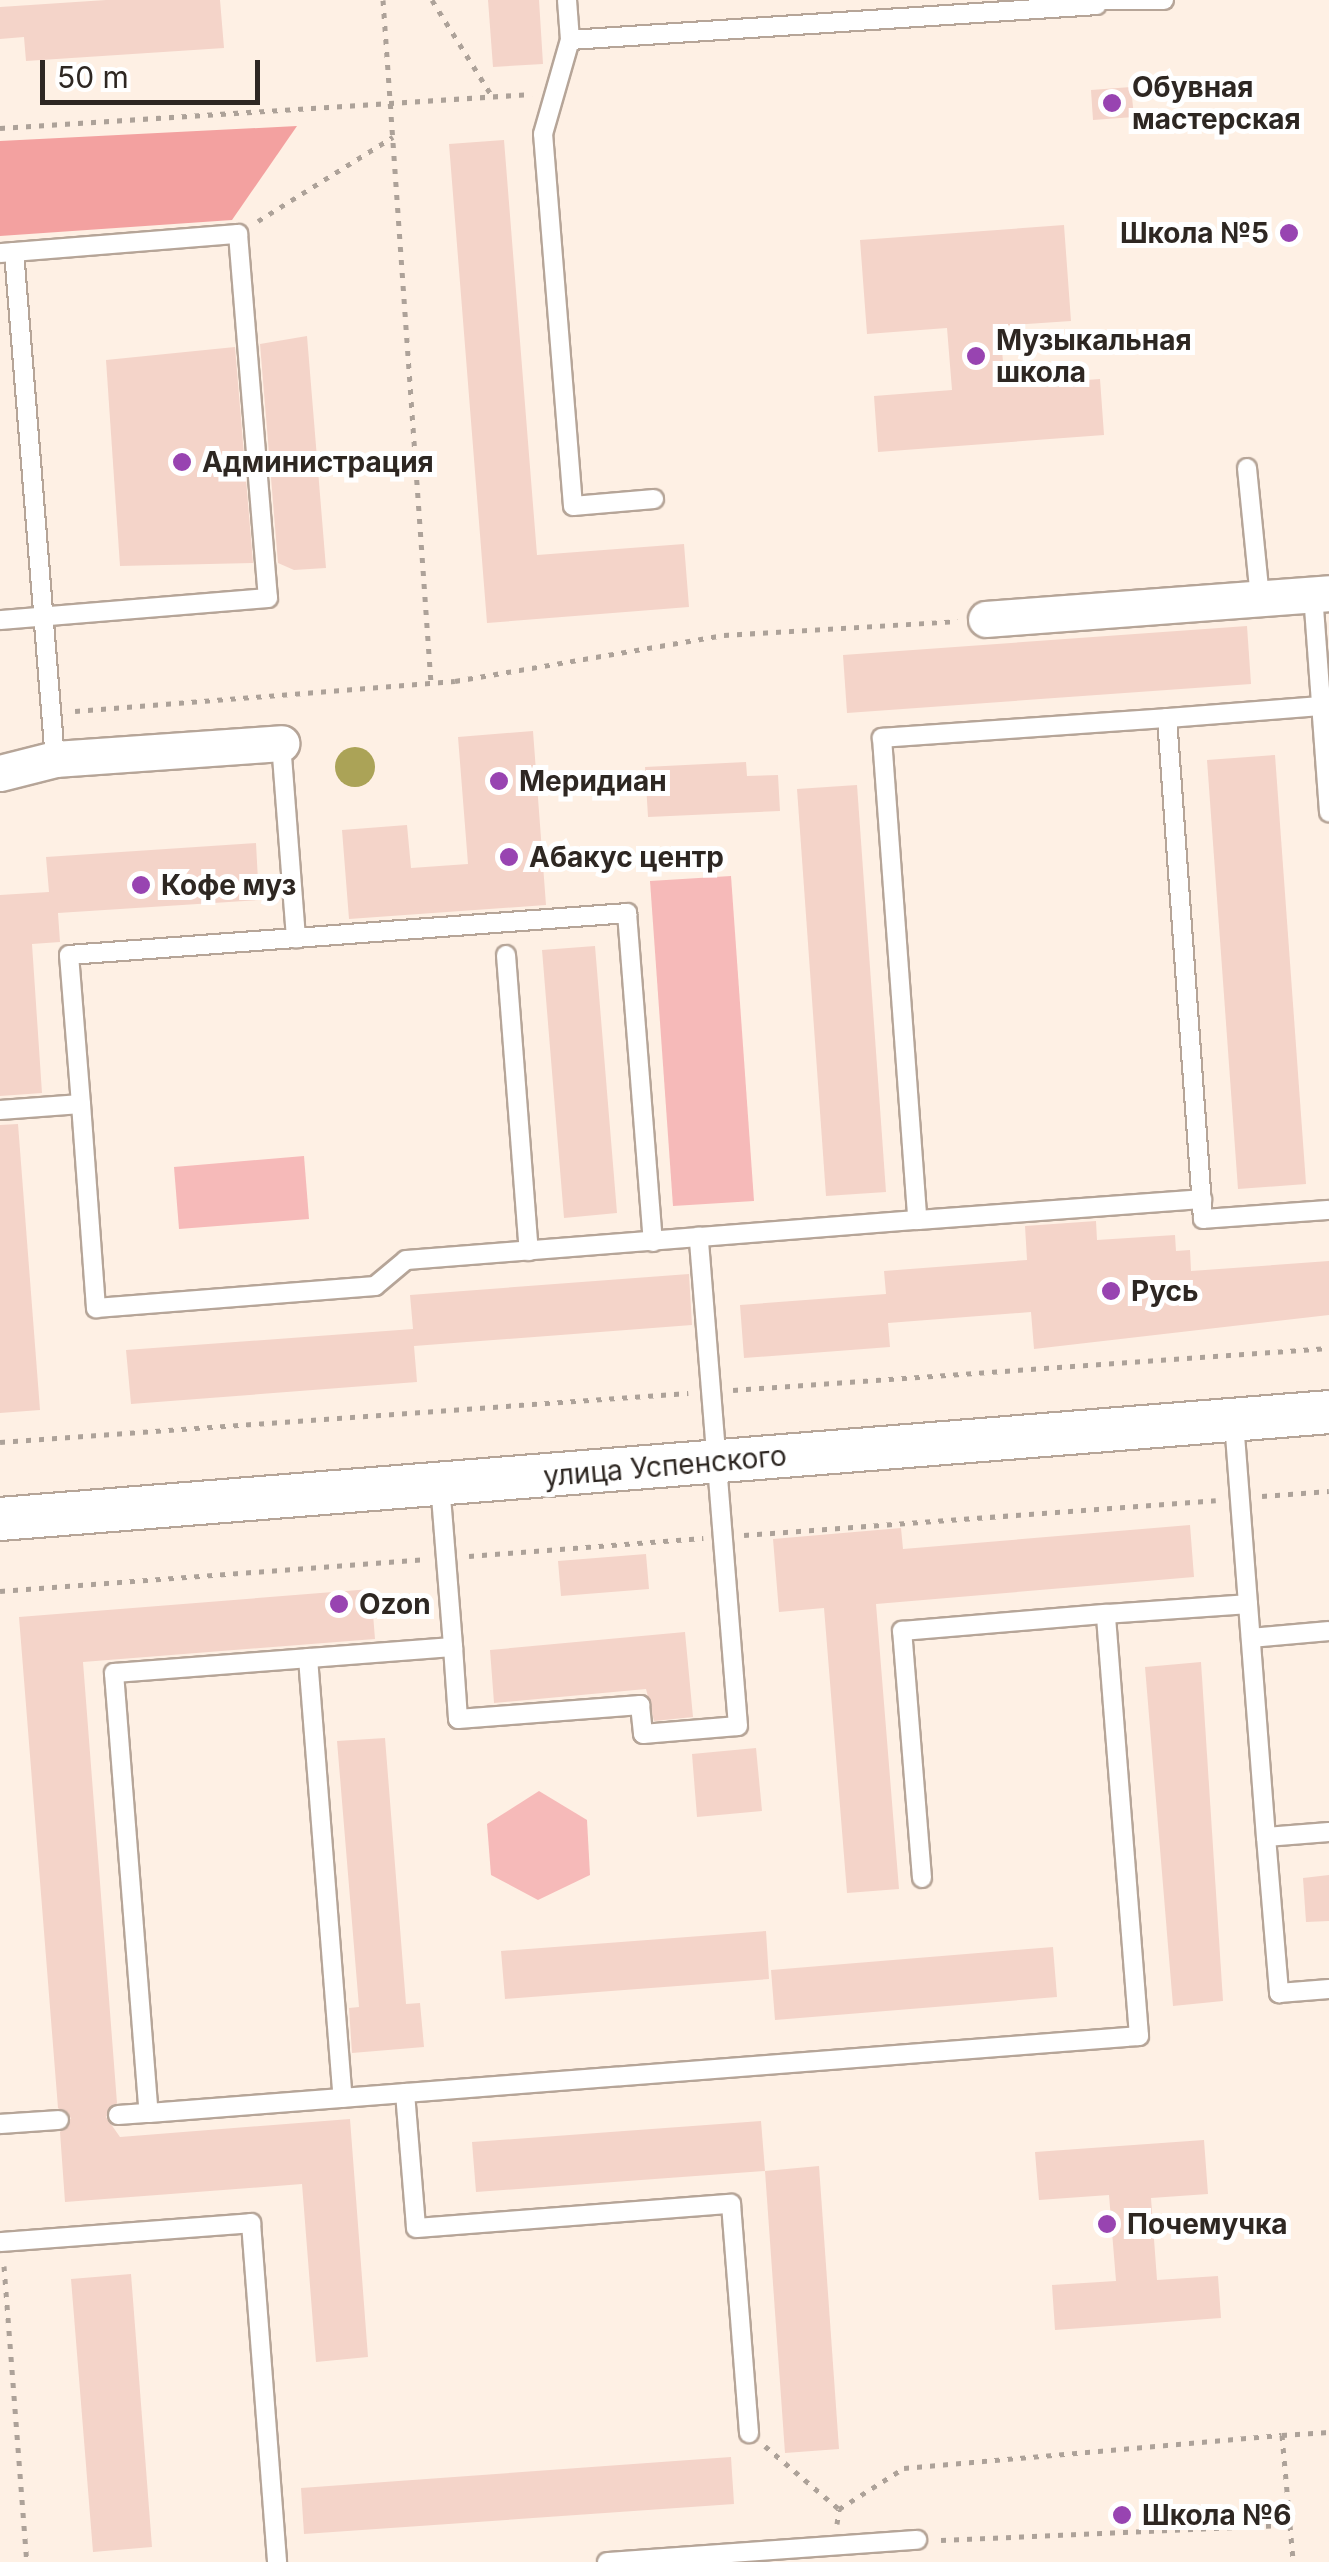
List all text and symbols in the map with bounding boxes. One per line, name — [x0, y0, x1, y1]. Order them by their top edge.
scale bar — [45, 40, 265, 102]
text: 50 m — [57, 59, 129, 95]
place label: Обувная мастерская — [1132, 70, 1301, 136]
marker: Обувная мастерская — [1101, 92, 1123, 114]
place label: Школа №5 — [1120, 216, 1269, 250]
marker: Школа №5 — [1278, 222, 1300, 244]
place label: Музыкальная школа — [996, 323, 1192, 389]
marker: Музыкальная школа — [965, 345, 987, 367]
place label: Администрация — [202, 445, 434, 479]
marker: Администрация — [171, 451, 193, 473]
place label: Меридиан — [519, 764, 667, 798]
marker: Меридиан — [488, 770, 510, 792]
place label: Абакус центр — [529, 840, 724, 874]
marker: Абакус центр — [498, 846, 520, 868]
place label: Кофе муз — [161, 868, 296, 902]
marker: Кофе муз — [130, 874, 152, 896]
place label: Русь — [1131, 1274, 1198, 1308]
marker: Русь — [1100, 1280, 1122, 1302]
street label: улица Успенского — [542, 1439, 788, 1493]
place label: Ozon — [359, 1587, 431, 1621]
marker: Ozon — [328, 1593, 350, 1615]
place label: Почемучка — [1127, 2207, 1288, 2241]
marker: Почемучка — [1096, 2213, 1118, 2235]
place label: Школа №6 — [1142, 2498, 1291, 2532]
marker: Школа №6 — [1111, 2504, 1133, 2526]

